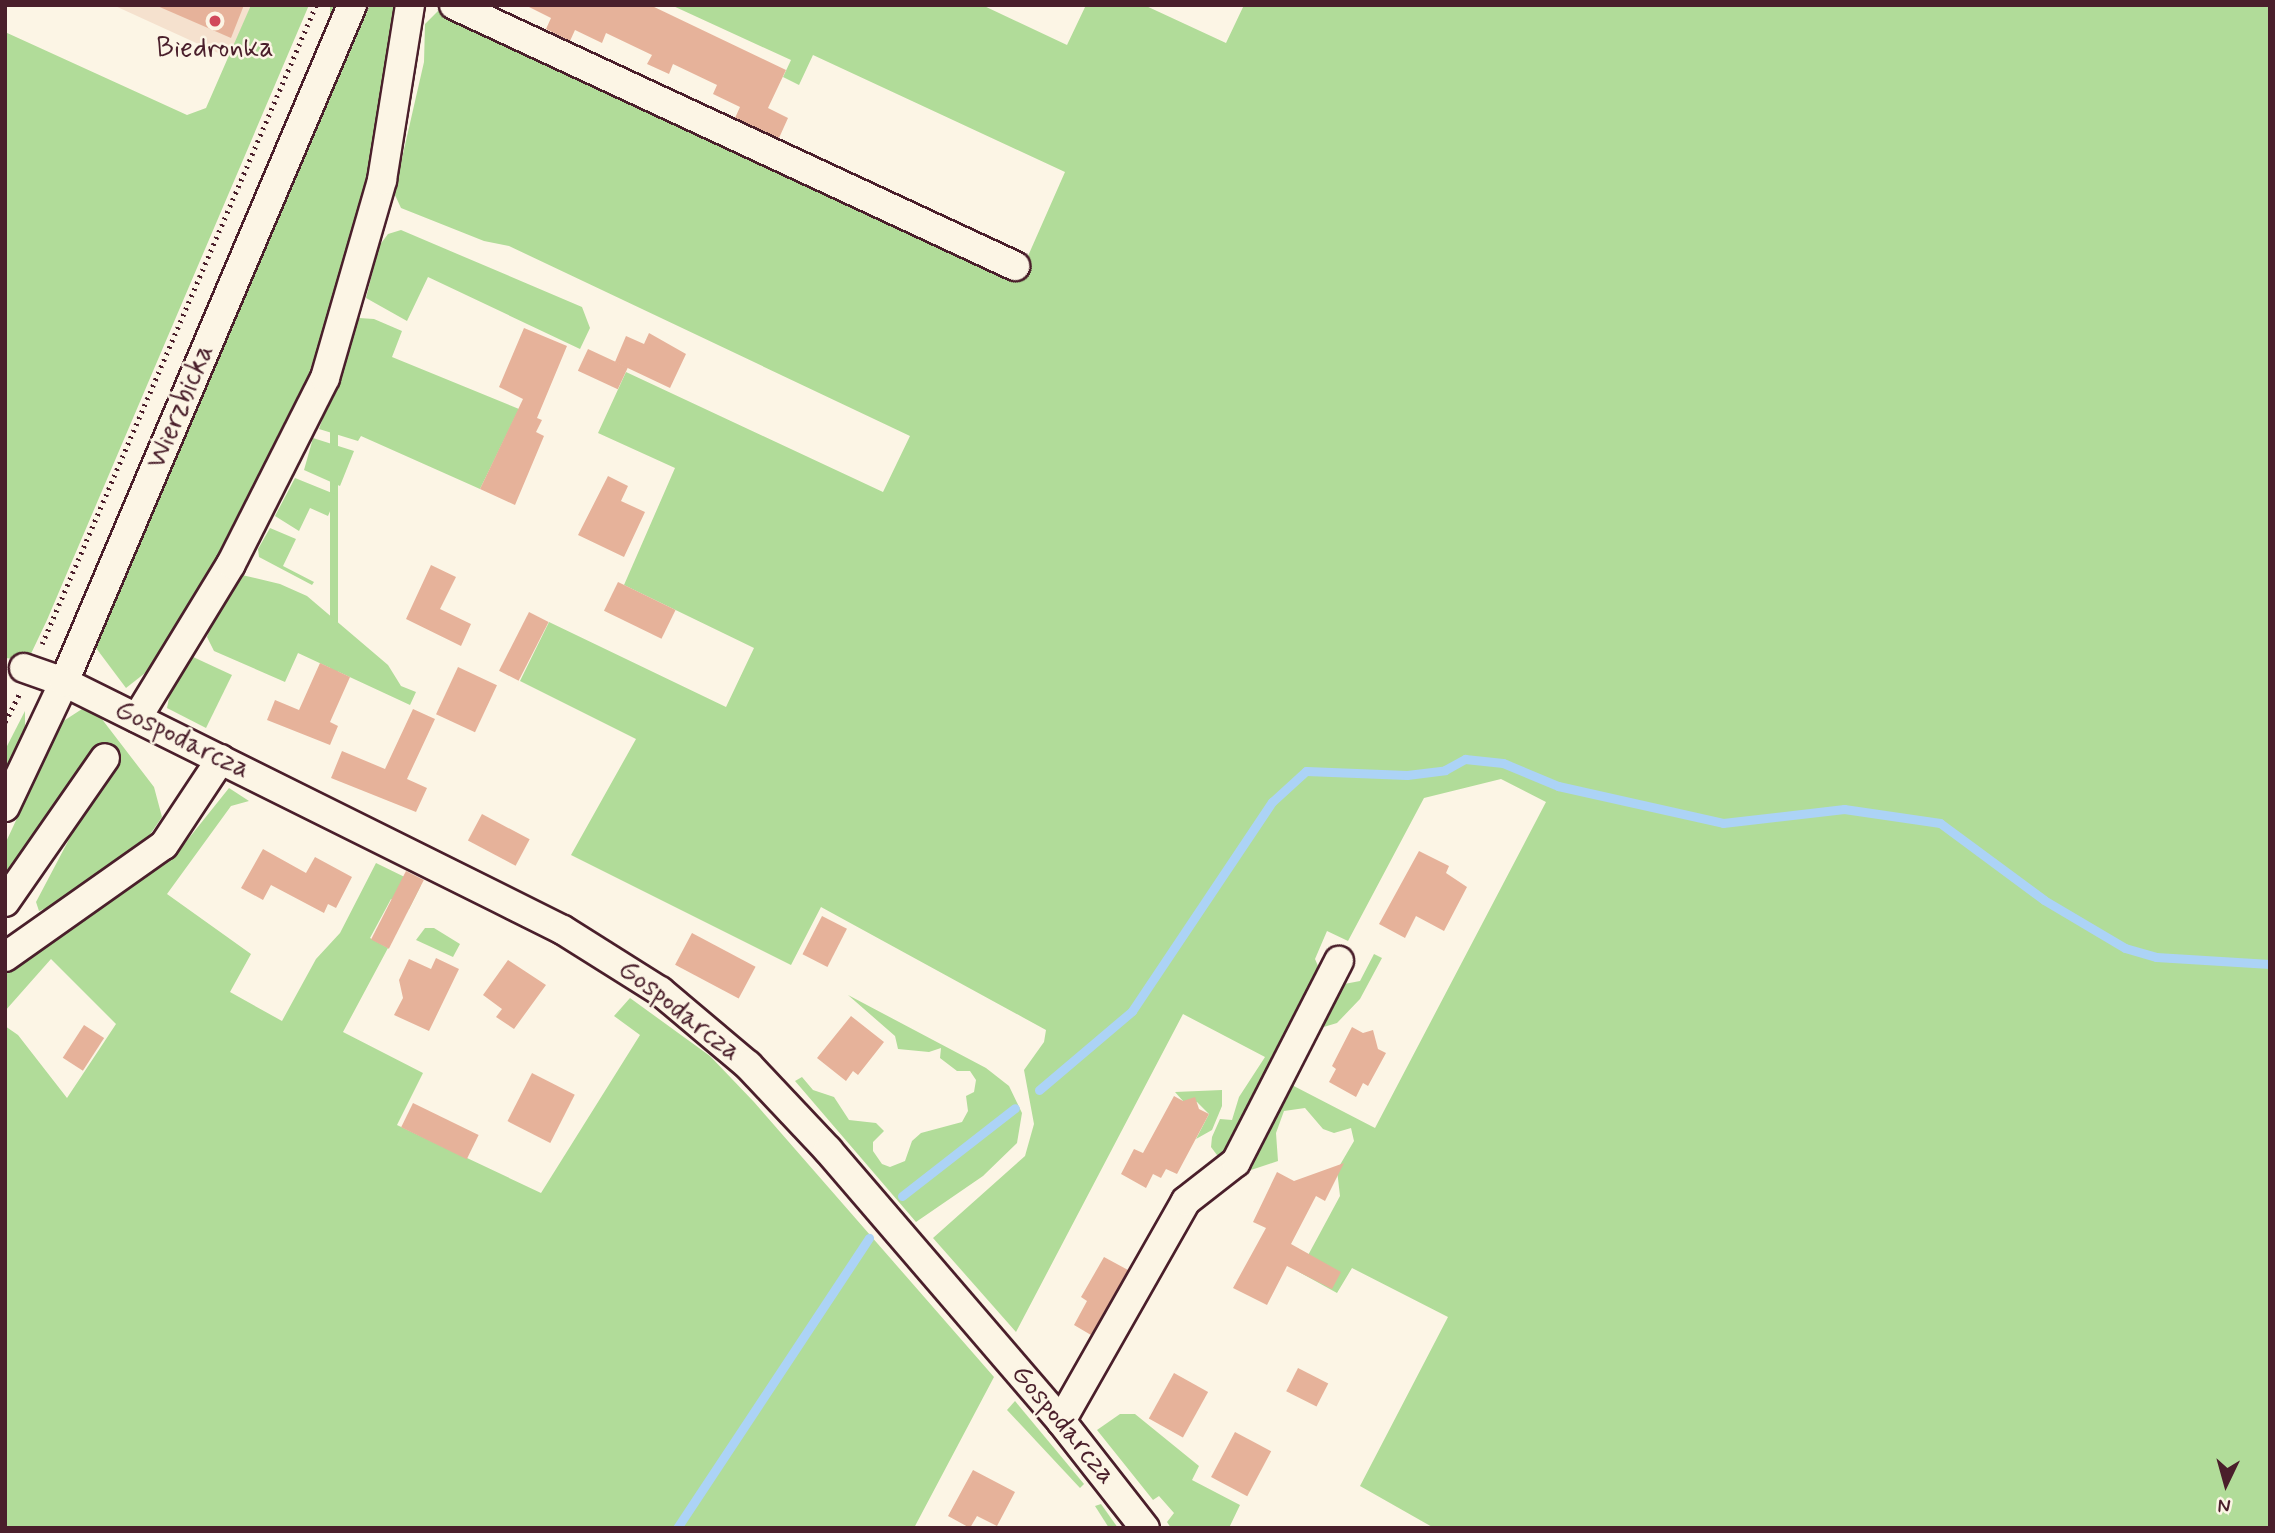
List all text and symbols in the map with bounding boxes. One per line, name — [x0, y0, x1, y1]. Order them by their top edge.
marker: Biedronka — [207, 13, 223, 29]
place label: Biedronka — [156, 32, 274, 66]
street label: Wierzbicka — [140, 340, 222, 474]
street label: Gospodarcza — [109, 693, 255, 787]
street label: Gospodarcza — [611, 953, 747, 1069]
street label: Gospodarcza — [1003, 1358, 1123, 1492]
north arrow — [2191, 1449, 2261, 1519]
text: N — [2217, 1492, 2232, 1518]

